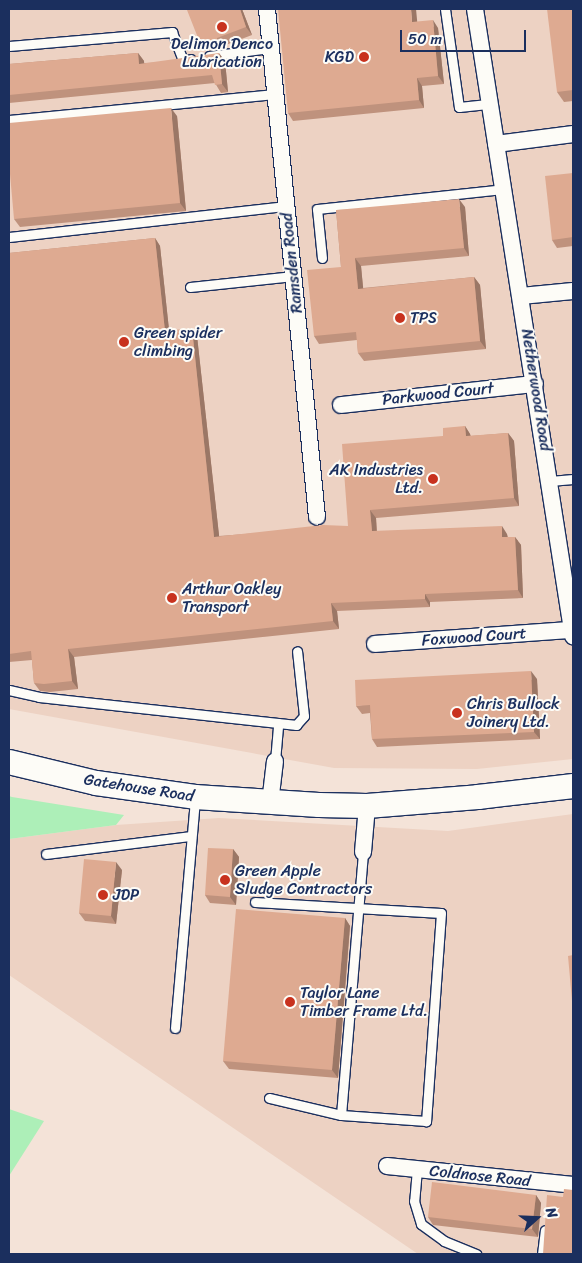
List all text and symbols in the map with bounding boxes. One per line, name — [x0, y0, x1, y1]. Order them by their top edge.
scale bar — [402, 20, 528, 52]
marker: Delimon Denco Lubrication — [216, 21, 228, 33]
text: 50 m — [408, 26, 442, 52]
place label: Delimon Denco Lubrication — [171, 34, 273, 72]
place label: KGD — [325, 47, 354, 67]
marker: KGD — [358, 51, 370, 63]
street label: Ramsden Road — [277, 212, 307, 314]
place label: TPS — [410, 308, 437, 328]
marker: TPS — [394, 312, 406, 324]
place label: Green spider climbing — [134, 323, 223, 361]
street label: Netherwood Road — [517, 328, 555, 452]
marker: Green spider climbing — [118, 336, 130, 348]
street label: Parkwood Court — [381, 379, 495, 409]
place label: AK Industries Ltd. — [328, 460, 423, 498]
marker: AK Industries Ltd. — [427, 473, 439, 485]
place label: Arthur Oakley Transport — [182, 579, 282, 617]
marker: Arthur Oakley Transport — [166, 592, 178, 604]
street label: Foxwood Court — [421, 624, 527, 650]
place label: Chris Bullock Joinery Ltd. — [467, 694, 559, 732]
marker: Chris Bullock Joinery Ltd. — [451, 707, 463, 719]
street label: Gatehouse Road — [83, 770, 195, 806]
place label: Green Apple Sludge Contractors — [235, 861, 372, 899]
marker: Green Apple Sludge Contractors — [219, 874, 231, 886]
place label: JDP — [113, 885, 139, 905]
marker: JDP — [97, 889, 109, 901]
place label: Taylor Lane Timber Frame Ltd. — [300, 983, 429, 1021]
marker: Taylor Lane Timber Frame Ltd. — [284, 996, 296, 1008]
street label: Coldnose Road — [429, 1161, 531, 1191]
north arrow — [512, 1193, 562, 1243]
text: N — [538, 1204, 565, 1222]

